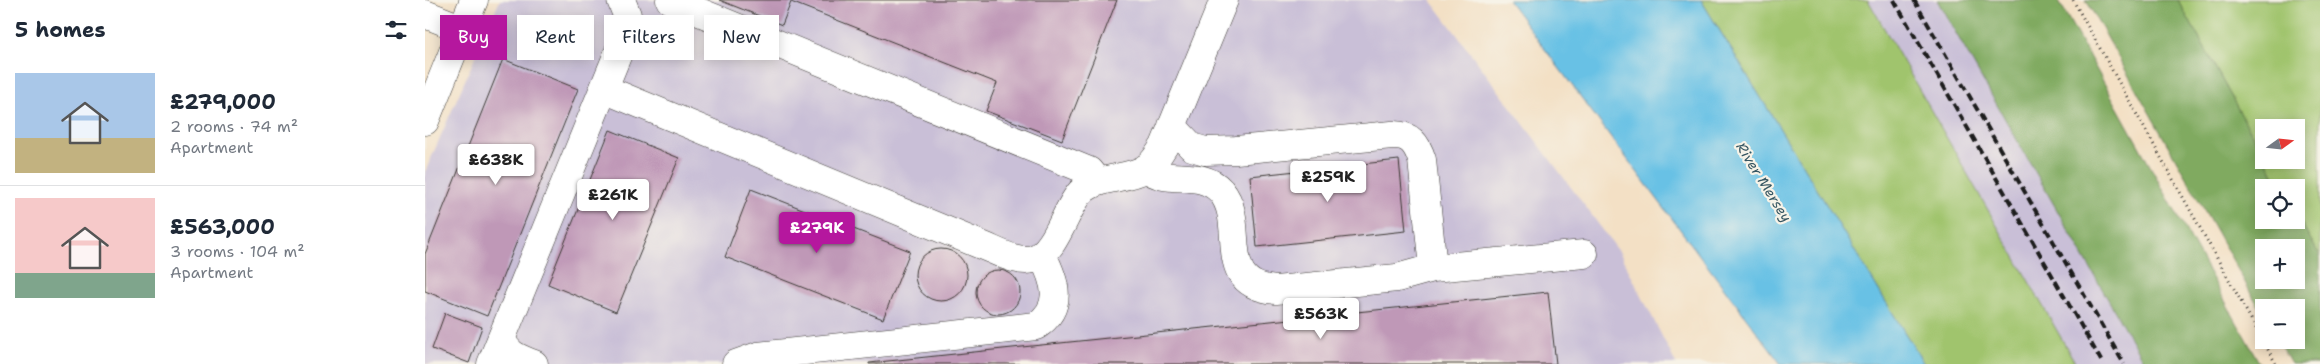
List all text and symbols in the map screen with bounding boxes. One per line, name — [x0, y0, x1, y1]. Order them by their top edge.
chip: Buy — [440, 15, 507, 60]
chip: Rent — [517, 15, 594, 60]
chip: Filters — [604, 15, 694, 60]
chip: New — [704, 15, 779, 60]
text: 5 homes — [15, 16, 106, 44]
icon: filters — [382, 16, 410, 44]
text: £279,000 — [170, 88, 276, 116]
icon: home — [55, 93, 115, 153]
text: 2 rooms · 74 m² — [170, 116, 298, 137]
north arrow — [2255, 119, 2305, 169]
map controls — [2255, 119, 2305, 349]
text: Apartment — [170, 137, 253, 158]
water label: River Mersey — [1732, 139, 1796, 225]
pin: £638K — [461, 144, 531, 186]
text: £638K — [469, 149, 523, 170]
pin: £259K — [1293, 160, 1363, 203]
text: £259K — [1301, 166, 1355, 187]
pin: £261K — [578, 178, 648, 221]
button: locate — [2255, 179, 2305, 229]
text: £261K — [588, 184, 638, 205]
pin: £279K — [782, 212, 852, 254]
text: £563,000 — [170, 213, 275, 241]
text: £279K — [790, 217, 844, 238]
icon: home — [55, 218, 115, 278]
button: + — [2255, 239, 2305, 289]
text: 3 rooms · 104 m² — [170, 241, 305, 262]
text: Apartment — [170, 262, 253, 283]
pin: £563K — [1286, 298, 1356, 340]
button: − — [2255, 299, 2305, 349]
text: £563K — [1294, 303, 1348, 324]

